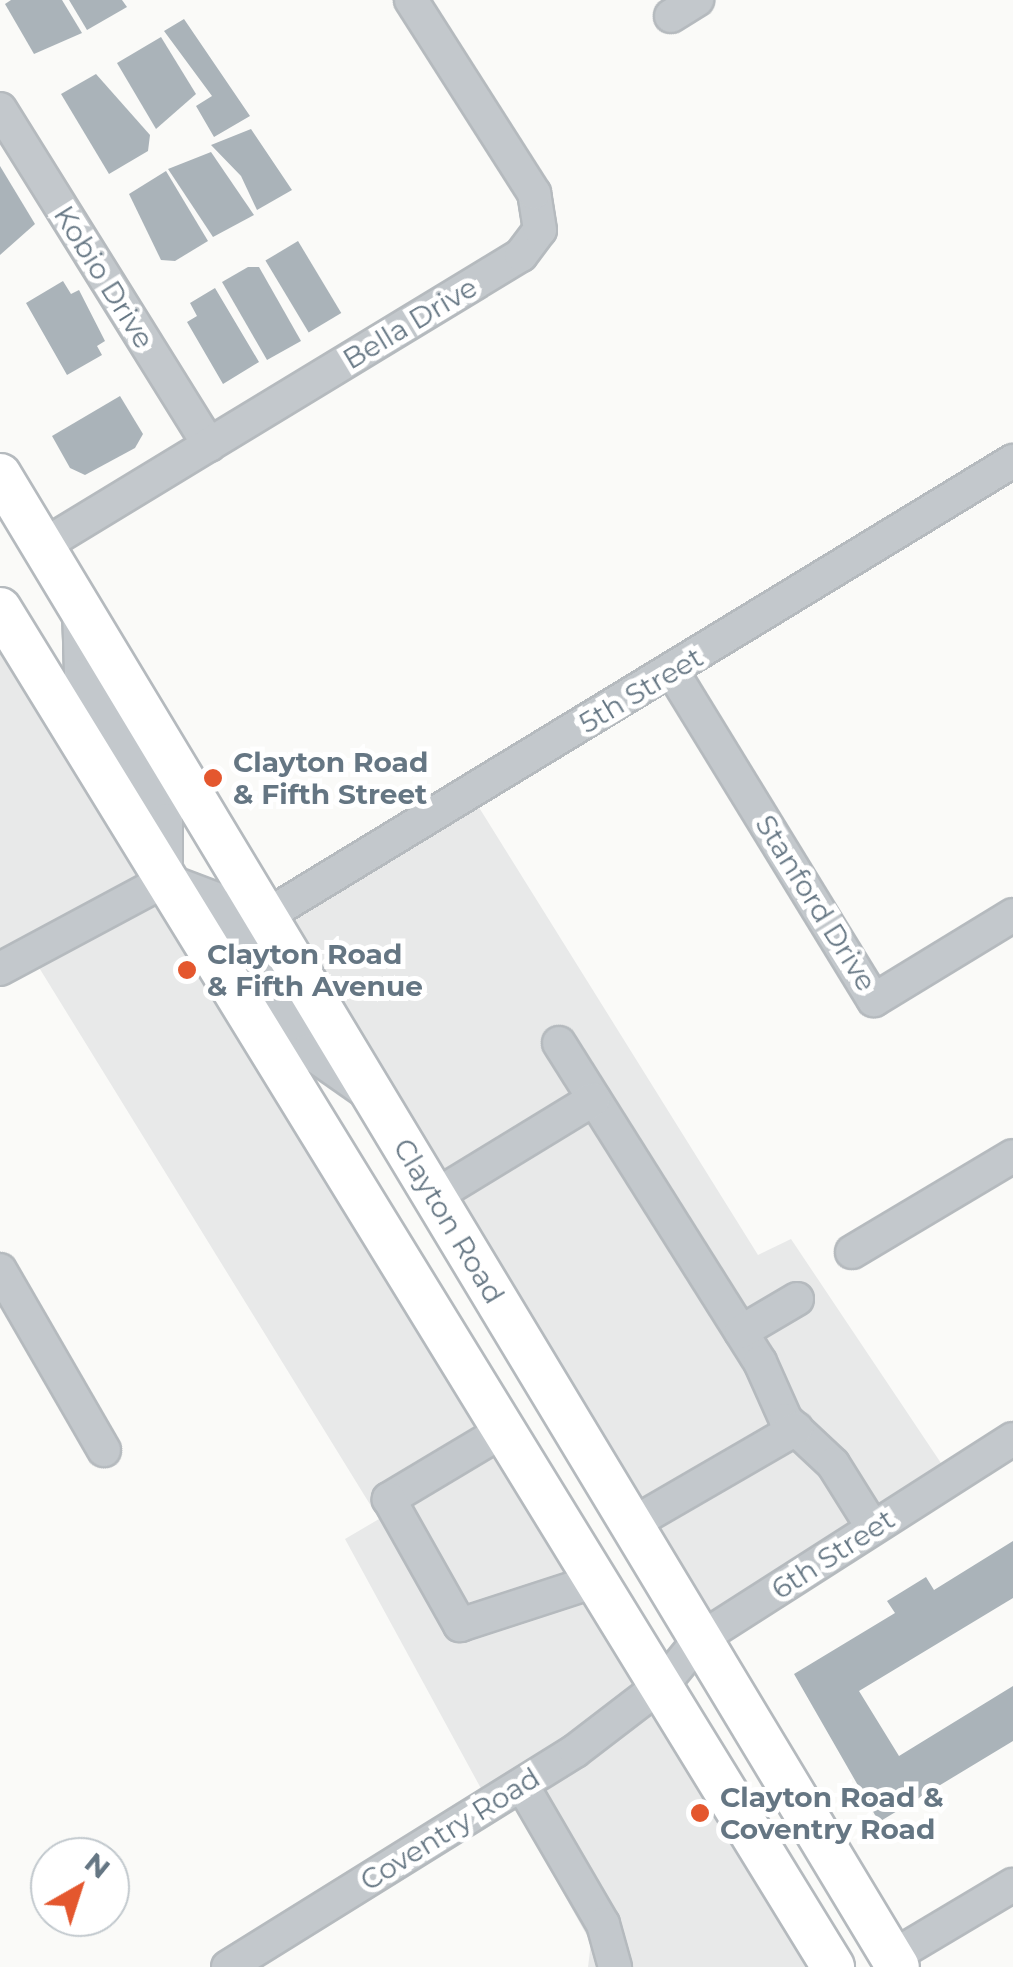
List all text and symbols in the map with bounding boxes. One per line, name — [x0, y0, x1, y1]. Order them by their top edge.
street label: Kobio Drive — [47, 200, 161, 354]
street label: Bella Drive — [337, 270, 483, 376]
street label: 5th Street — [573, 640, 709, 740]
place label: Clayton Road & Fifth Street — [233, 745, 428, 811]
marker: Clayton Road & Fifth Street — [202, 767, 224, 789]
street label: Stanford Drive — [749, 809, 883, 997]
place label: Clayton Road & Fifth Avenue — [207, 937, 423, 1003]
marker: Clayton Road & Fifth Avenue — [176, 959, 198, 981]
street label: Clayton Road — [387, 1132, 511, 1310]
street label: 6th Street — [765, 1502, 901, 1606]
street label: Coventry Road — [354, 1760, 546, 1898]
place label: Clayton Road & Coventry Road — [720, 1780, 944, 1846]
marker: Clayton Road & Coventry Road — [689, 1802, 711, 1824]
north arrow — [30, 1837, 130, 1937]
text: N — [78, 1845, 117, 1886]

